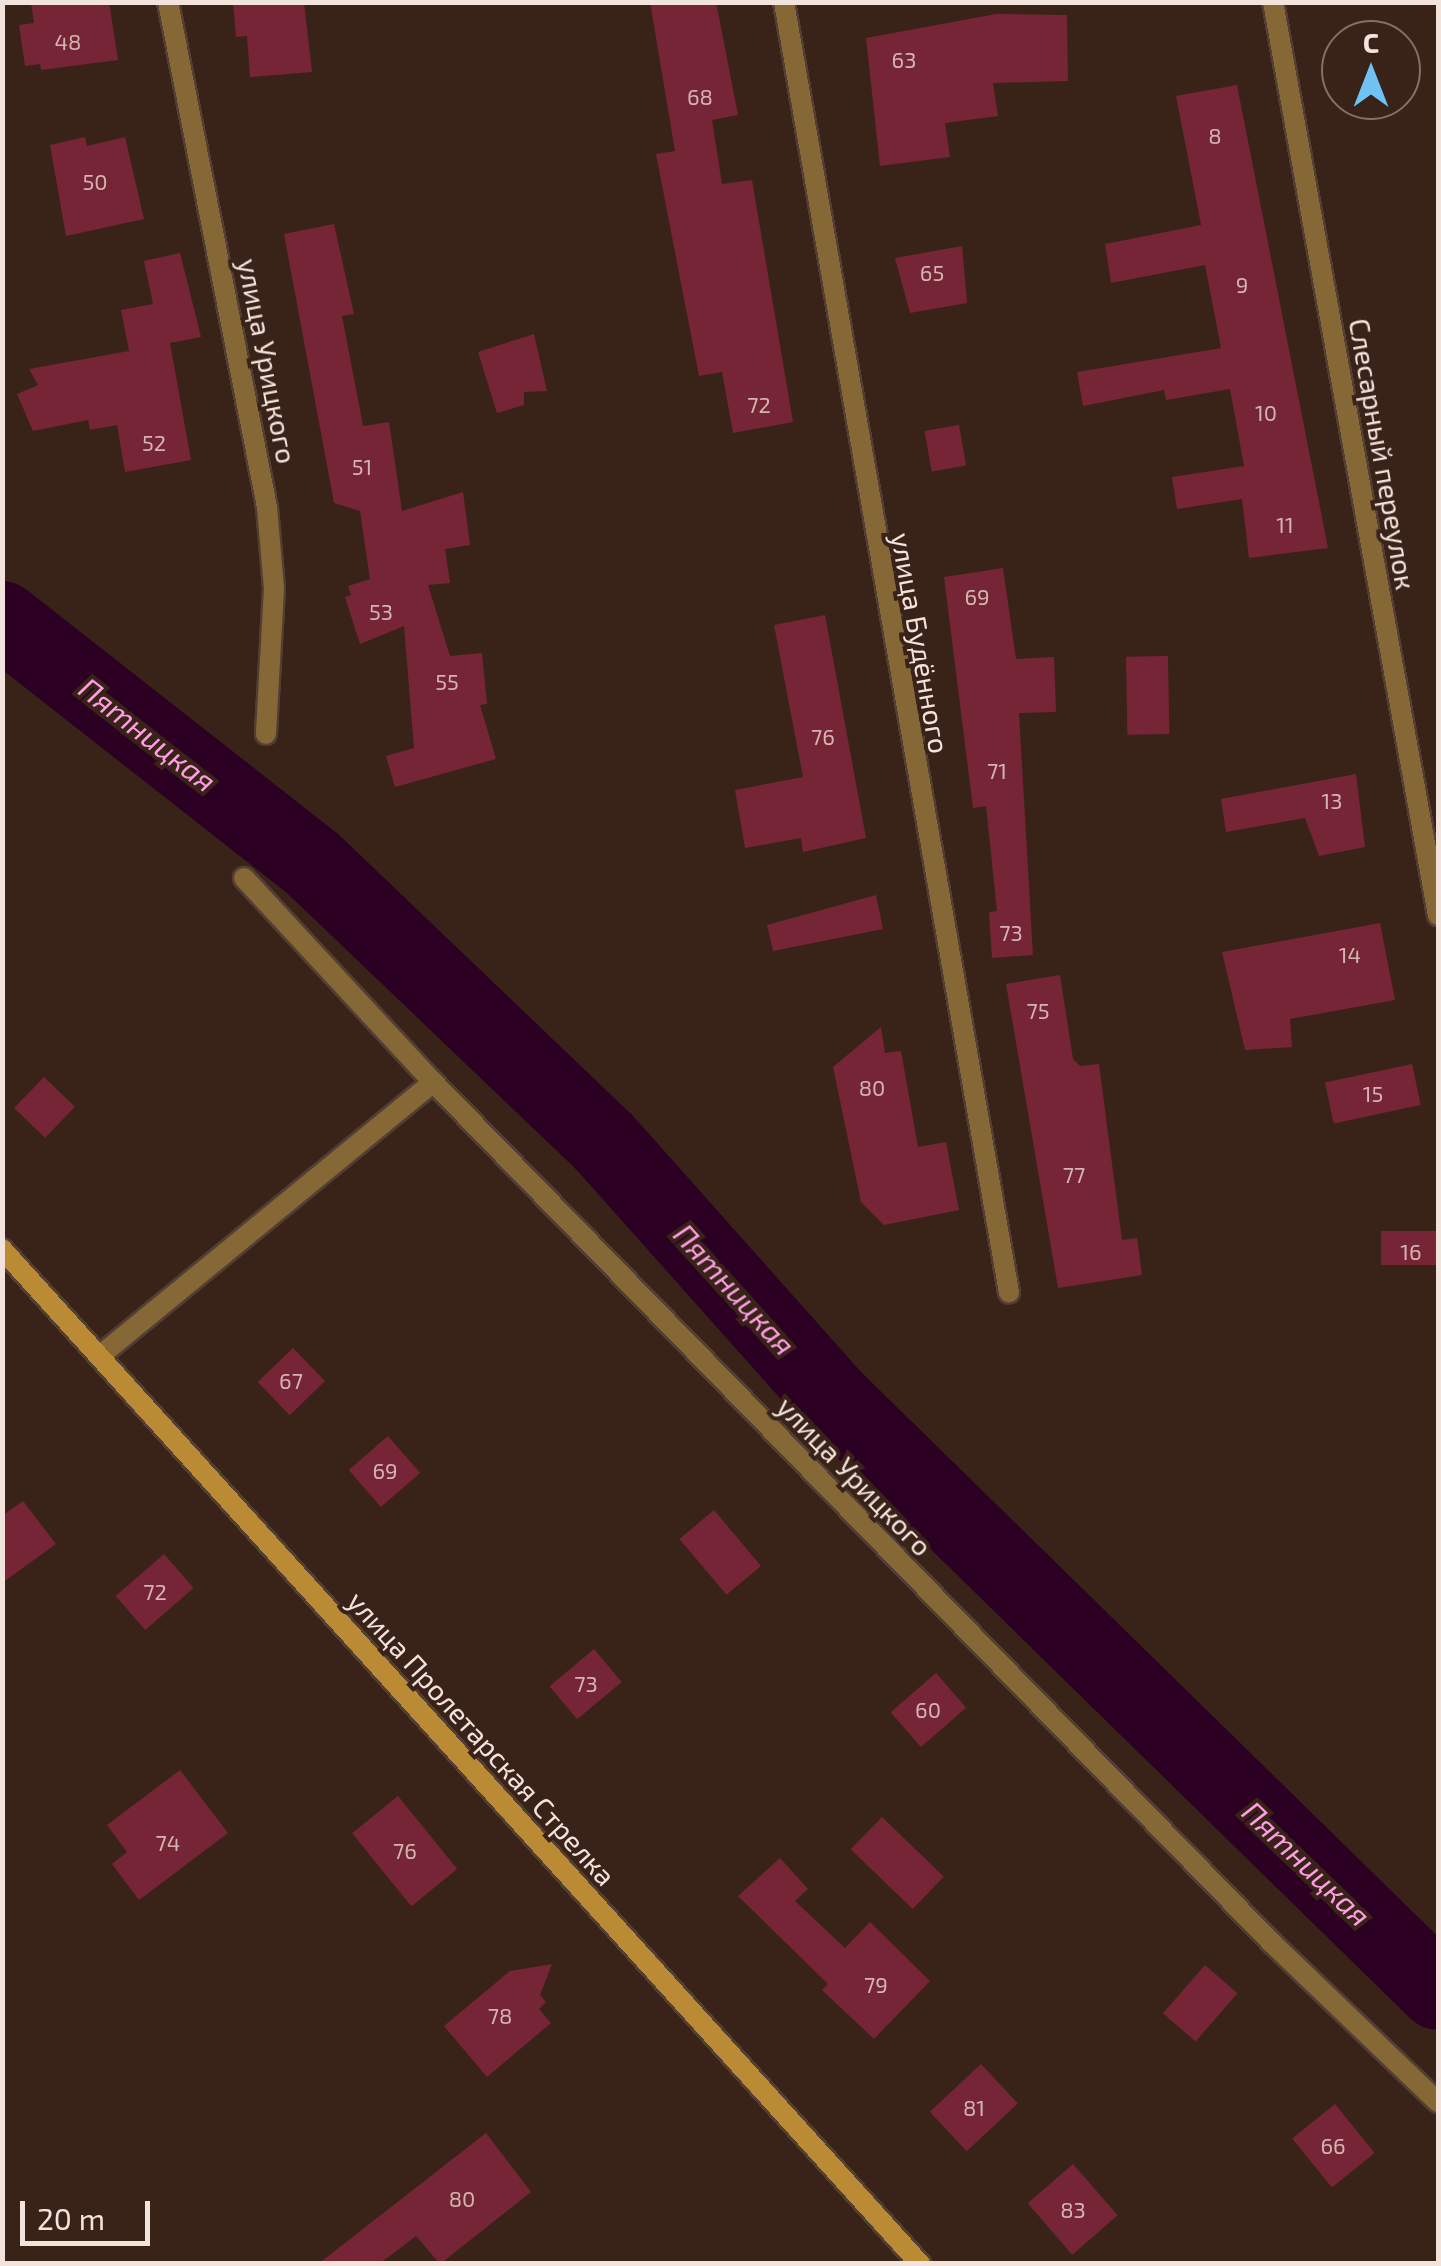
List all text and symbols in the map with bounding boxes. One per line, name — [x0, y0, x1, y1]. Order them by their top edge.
north arrow — [1321, 20, 1421, 120]
text: С — [1363, 25, 1379, 59]
house number: 48 — [55, 29, 81, 55]
house number: 63 — [892, 47, 916, 73]
house number: 68 — [687, 84, 713, 110]
house number: 8 — [1208, 123, 1222, 149]
house number: 50 — [82, 169, 108, 195]
street label: улица Урицкого — [232, 256, 304, 466]
house number: 65 — [920, 260, 944, 286]
house number: 9 — [1236, 272, 1248, 298]
street label: Слесарный переулок — [1343, 316, 1423, 592]
house number: 72 — [747, 392, 771, 418]
house number: 10 — [1255, 400, 1277, 426]
house number: 52 — [142, 430, 166, 456]
house number: 51 — [352, 454, 372, 480]
house number: 11 — [1276, 512, 1294, 538]
street label: улица Будённого — [885, 530, 957, 756]
house number: 69 — [964, 584, 990, 610]
house number: 53 — [369, 599, 393, 625]
water label: Пятницкая — [72, 669, 224, 799]
house number: 55 — [435, 669, 459, 695]
house number: 76 — [811, 724, 835, 750]
house number: 71 — [987, 758, 1007, 784]
house number: 13 — [1322, 788, 1342, 814]
house number: 73 — [999, 920, 1023, 946]
house number: 14 — [1339, 942, 1361, 968]
house number: 75 — [1026, 998, 1050, 1024]
house number: 80 — [859, 1075, 885, 1101]
house number: 15 — [1363, 1081, 1383, 1107]
house number: 77 — [1063, 1162, 1085, 1188]
water label: Пятницкая — [667, 1216, 803, 1362]
house number: 16 — [1400, 1239, 1422, 1265]
house number: 67 — [279, 1368, 303, 1394]
street label: улица Урицкого — [771, 1389, 939, 1563]
house number: 69 — [372, 1458, 398, 1484]
house number: 72 — [143, 1579, 167, 1605]
street label: улица Пролетарская Стрелка — [341, 1584, 623, 1892]
house number: 73 — [574, 1671, 598, 1697]
house number: 60 — [915, 1697, 941, 1723]
water label: Пятницкая — [1236, 1793, 1378, 1933]
house number: 74 — [156, 1830, 180, 1856]
house number: 76 — [393, 1838, 417, 1864]
house number: 79 — [864, 1972, 888, 1998]
house number: 78 — [488, 2003, 512, 2029]
house number: 81 — [963, 2095, 985, 2121]
house number: 66 — [1320, 2133, 1346, 2159]
scale bar — [25, 2181, 155, 2243]
house number: 80 — [449, 2186, 475, 2212]
house number: 83 — [1060, 2197, 1086, 2223]
text: 20 m — [37, 2200, 105, 2236]

